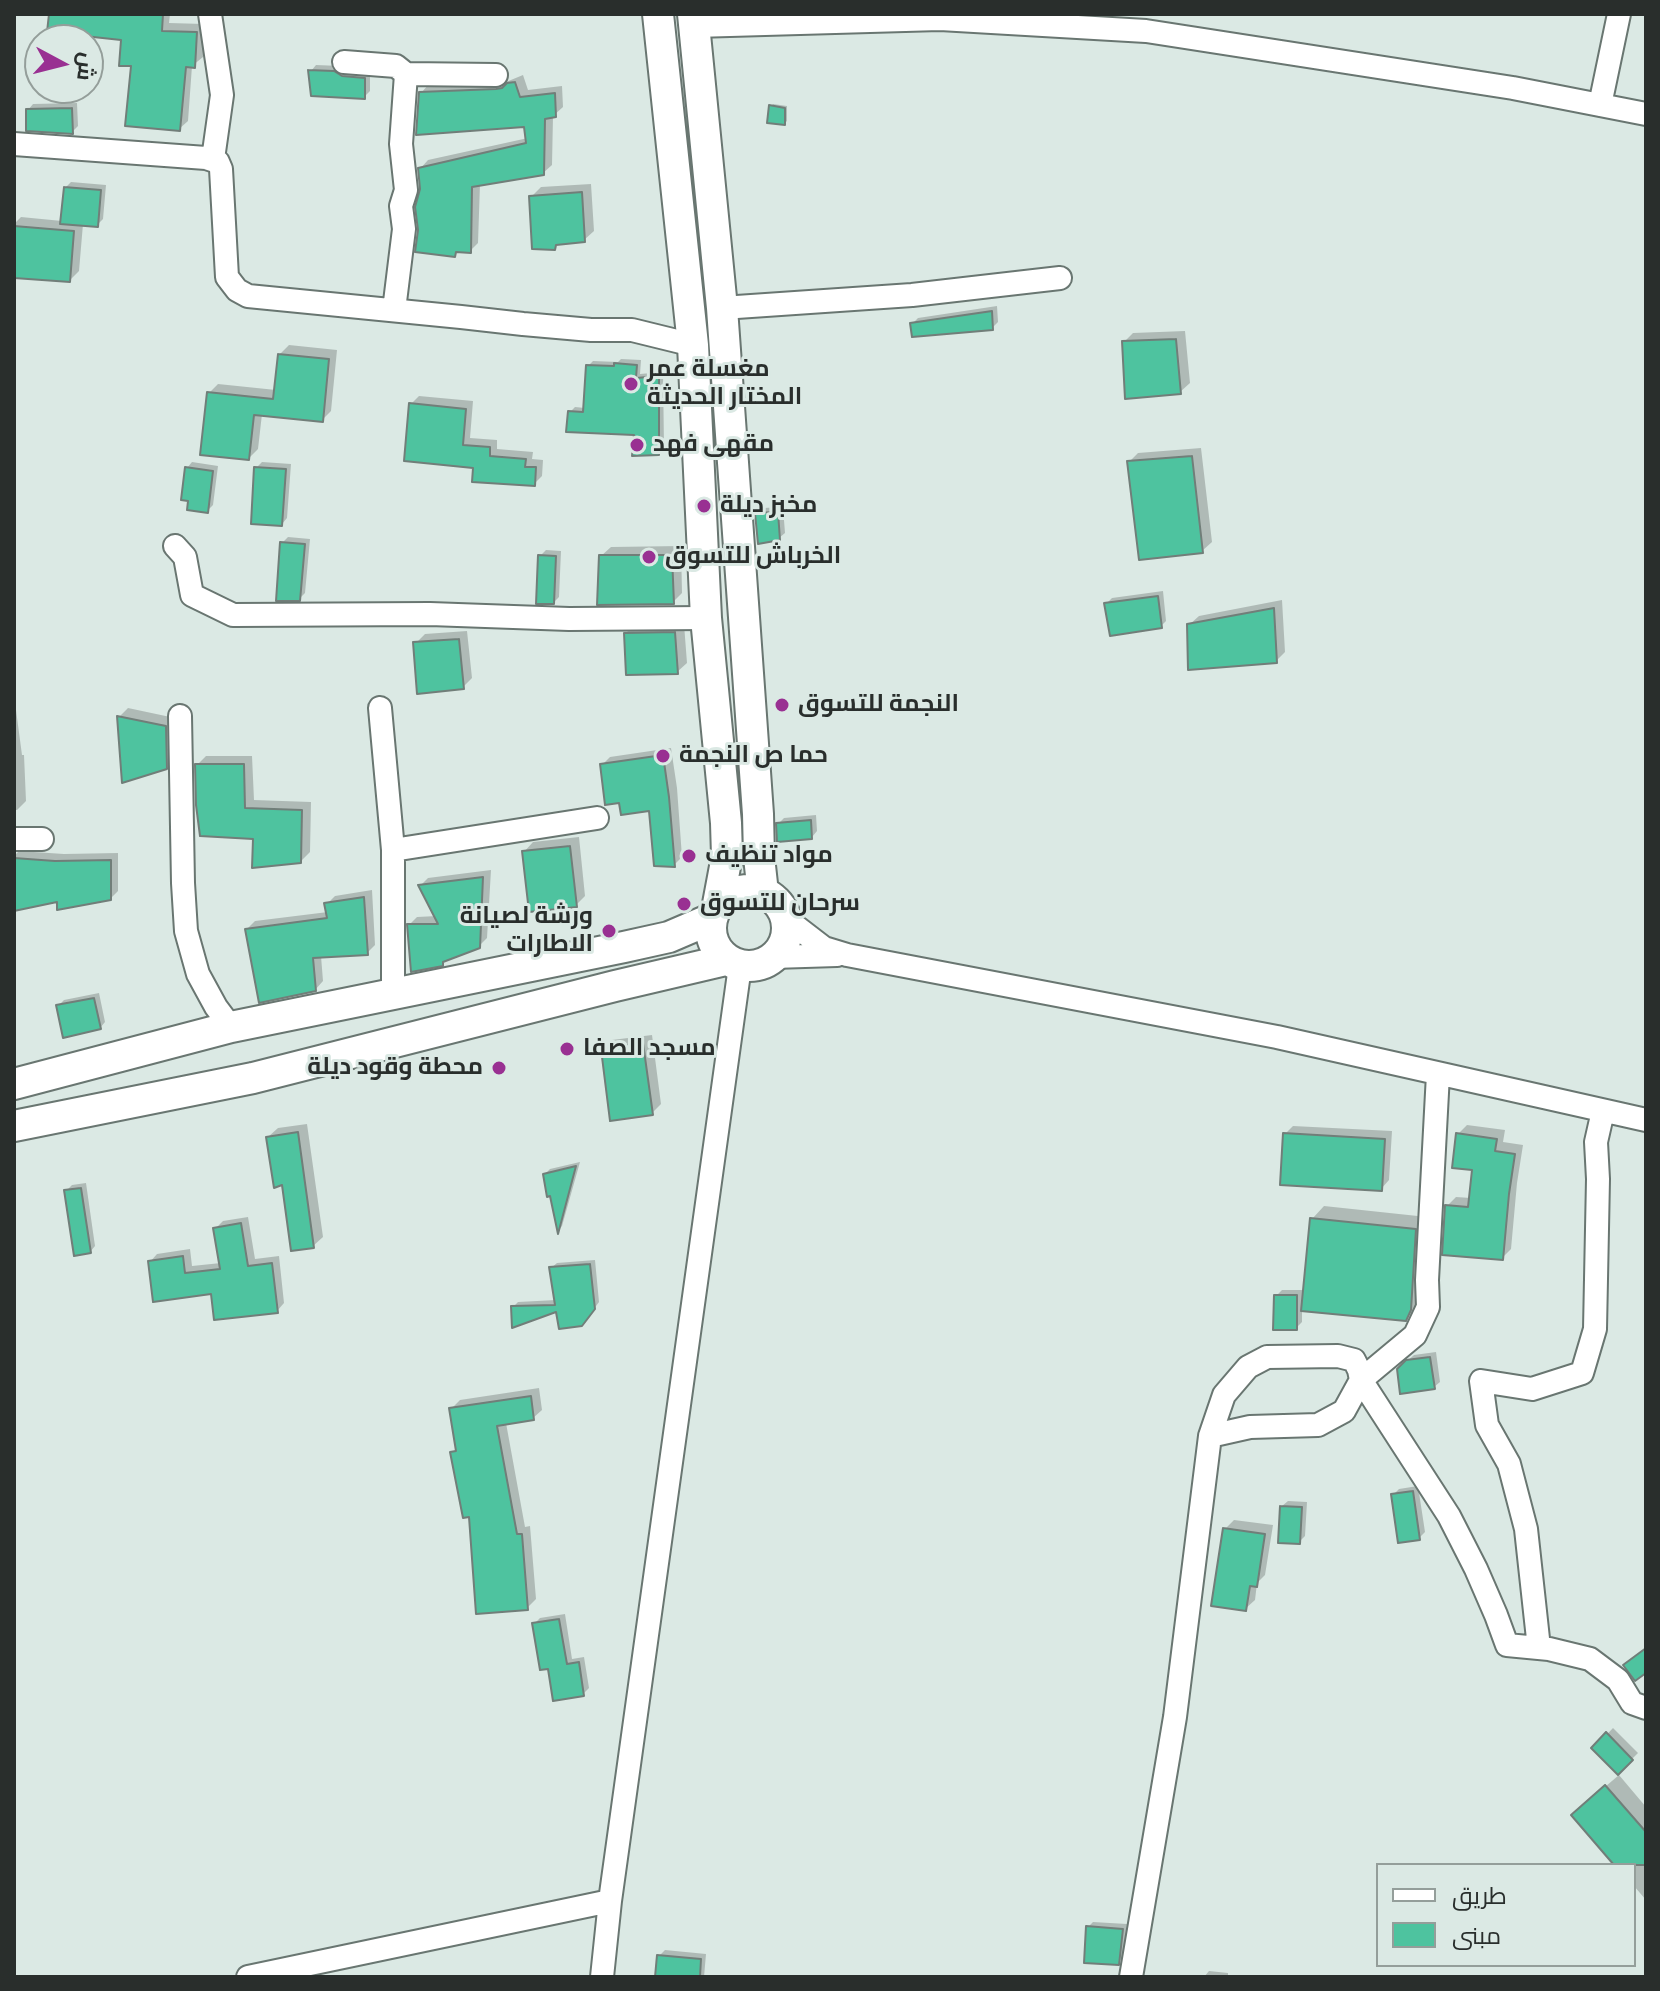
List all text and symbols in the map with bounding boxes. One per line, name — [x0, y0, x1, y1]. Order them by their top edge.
north arrow — [24, 24, 104, 104]
text: ش — [72, 51, 100, 82]
place label: مغسلة عمر المختار الحديثة — [647, 356, 802, 412]
marker: مغسلة عمر المختار الحديثة — [622, 375, 640, 393]
place label: مقهى فهد — [653, 431, 774, 459]
marker: مقهى فهد — [628, 436, 646, 454]
place label: مخبز ديلة — [720, 492, 817, 520]
marker: مخبز ديلة — [695, 497, 713, 515]
place label: الخرباش للتسوق — [665, 543, 841, 571]
marker: الخرباش للتسوق — [640, 548, 658, 566]
place label: النجمة للتسوق — [798, 691, 959, 719]
marker: النجمة للتسوق — [773, 696, 791, 714]
place label: حما ص النجمة — [679, 742, 828, 770]
marker: حما ص النجمة — [654, 747, 672, 765]
place label: مواد تنظيف — [705, 842, 833, 870]
marker: مواد تنظيف — [680, 847, 698, 865]
place label: سرحان للتسوق — [700, 890, 860, 918]
marker: سرحان للتسوق — [675, 895, 693, 913]
place label: ورشة لصيانة الاطارات — [460, 903, 593, 959]
marker: ورشة لصيانة الاطارات — [600, 922, 618, 940]
place label: مسجد الصفا — [583, 1035, 716, 1063]
marker: مسجد الصفا — [558, 1040, 576, 1058]
place label: محطة وقود ديلة — [307, 1054, 483, 1082]
marker: محطة وقود ديلة — [490, 1059, 508, 1077]
legend — [1376, 1863, 1636, 1967]
text: طريق — [1452, 1882, 1507, 1910]
text: مبنى — [1452, 1922, 1501, 1950]

